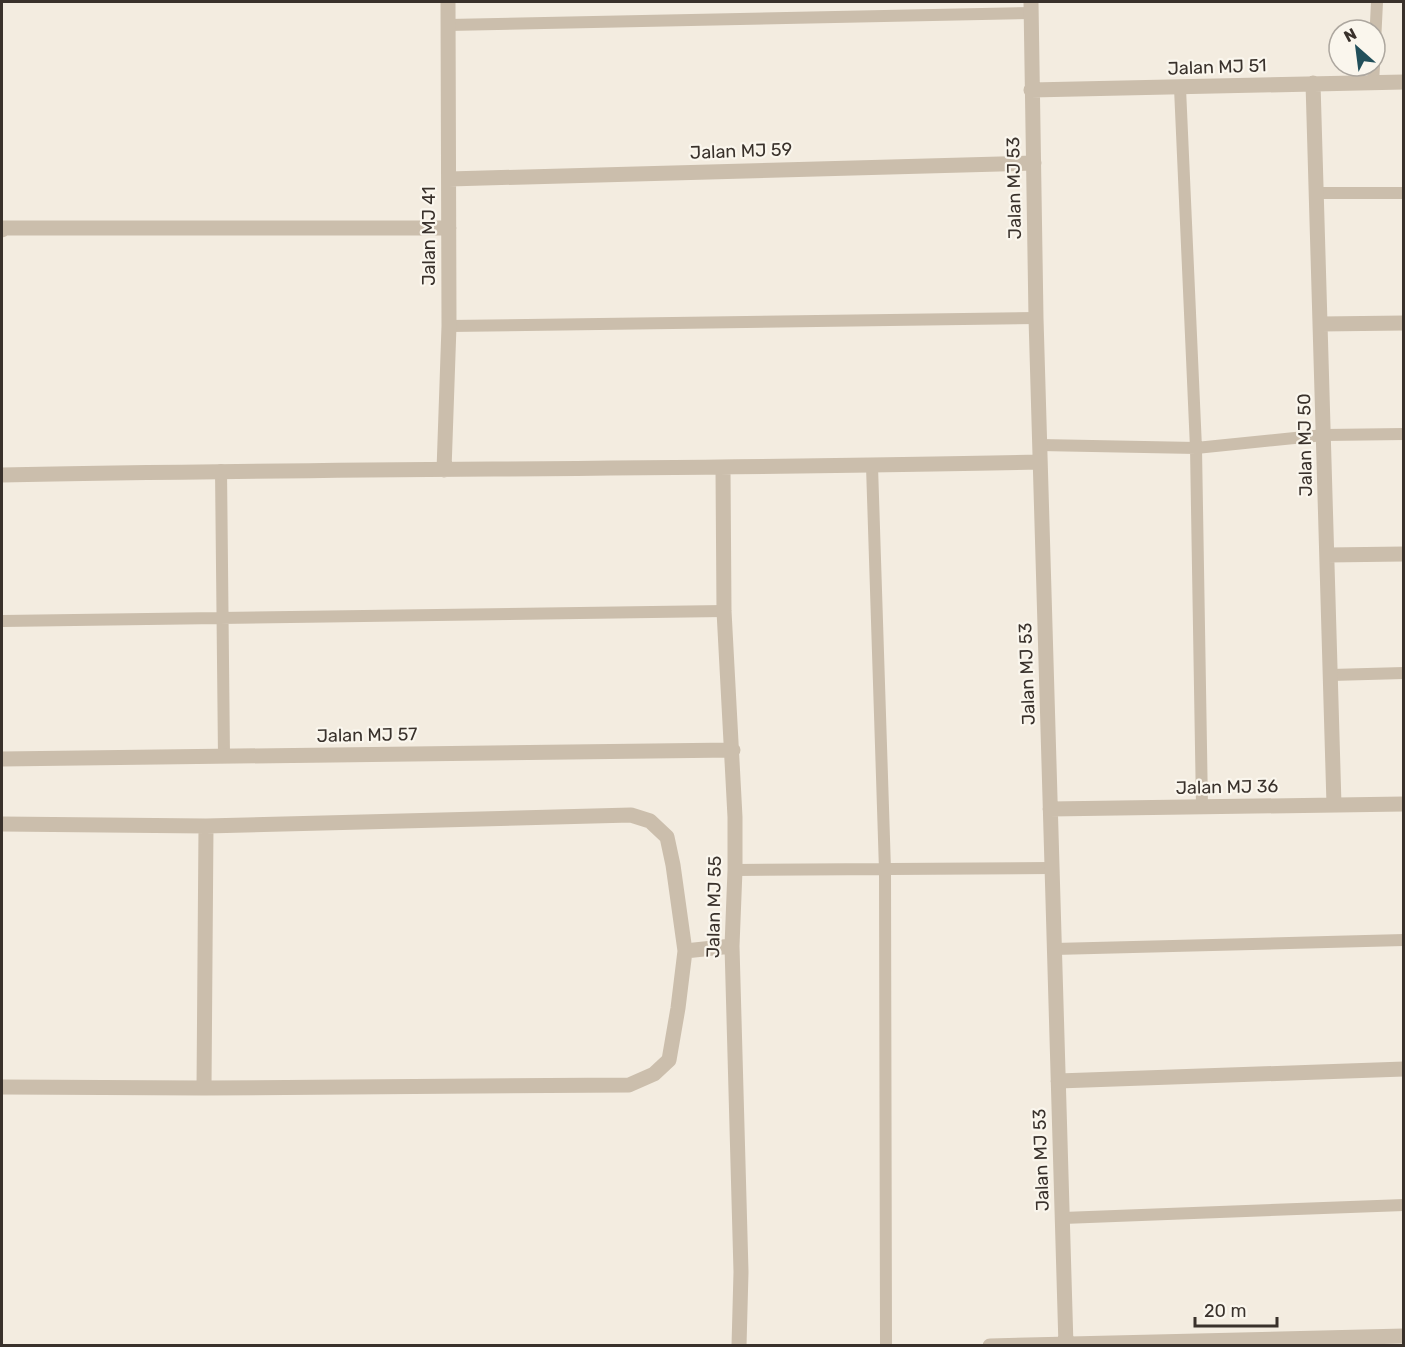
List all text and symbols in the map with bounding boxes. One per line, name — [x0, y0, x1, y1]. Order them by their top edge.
north arrow — [1327, 18, 1387, 78]
text: N — [1341, 24, 1360, 46]
street label: Jalan MJ 51 — [1167, 54, 1267, 80]
street label: Jalan MJ 53 — [1002, 137, 1026, 239]
street label: Jalan MJ 59 — [689, 138, 793, 164]
street label: Jalan MJ 41 — [418, 186, 440, 286]
street label: Jalan MJ 50 — [1293, 393, 1317, 497]
street label: Jalan MJ 53 — [1014, 622, 1040, 726]
street label: Jalan MJ 57 — [316, 723, 418, 747]
street label: Jalan MJ 36 — [1175, 775, 1279, 799]
street label: Jalan MJ 55 — [702, 856, 726, 958]
street label: Jalan MJ 53 — [1028, 1108, 1054, 1212]
scale bar — [1195, 1290, 1278, 1328]
text: 20 m — [1204, 1300, 1246, 1322]

